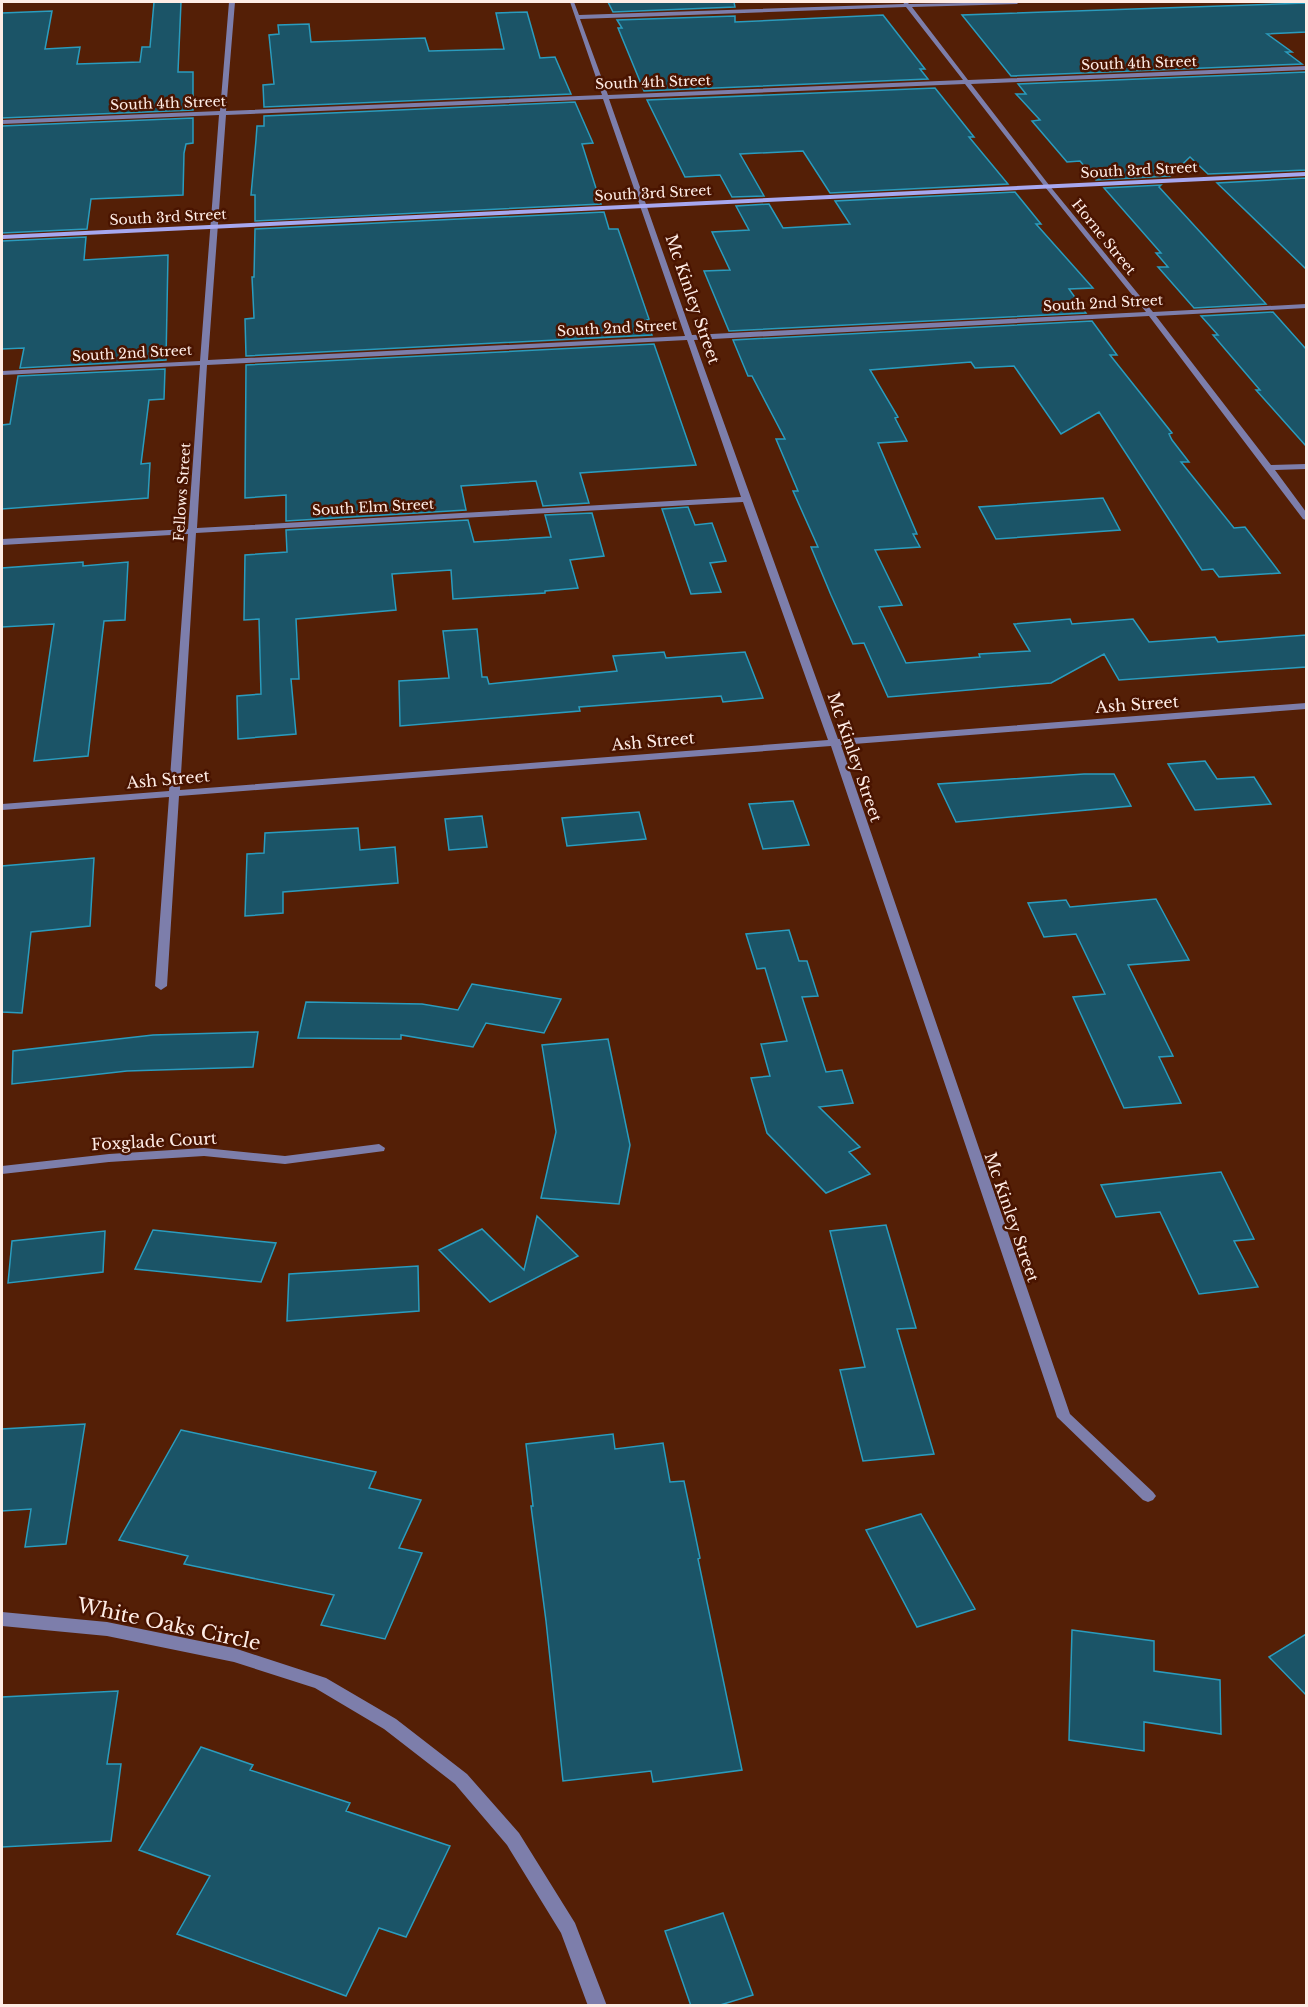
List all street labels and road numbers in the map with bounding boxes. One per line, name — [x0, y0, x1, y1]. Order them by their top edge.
street label: South 4th Street — [1081, 52, 1198, 74]
street label: South 4th Street — [595, 71, 712, 93]
street label: South 4th Street — [110, 92, 227, 114]
street label: South 3rd Street — [1080, 158, 1199, 182]
street label: South 3rd Street — [594, 181, 713, 205]
street label: Horne Street — [1068, 196, 1140, 279]
street label: South 3rd Street — [109, 205, 228, 229]
street label: Mc Kinley Street — [661, 232, 725, 366]
street label: South 2nd Street — [1042, 291, 1164, 315]
street label: South 2nd Street — [556, 316, 678, 340]
street label: South 2nd Street — [71, 341, 193, 365]
street label: Fellows Street — [170, 441, 194, 542]
street label: South Elm Street — [311, 495, 435, 519]
street label: Mc Kinley Street — [823, 690, 887, 824]
street label: Ash Street — [1094, 691, 1179, 717]
street label: Ash Street — [610, 727, 695, 755]
street label: Ash Street — [125, 765, 210, 793]
street label: Foxglade Court — [91, 1128, 217, 1154]
street label: Mc Kinley Street — [980, 1150, 1044, 1284]
street label: White Oaks Circle — [74, 1593, 263, 1655]

